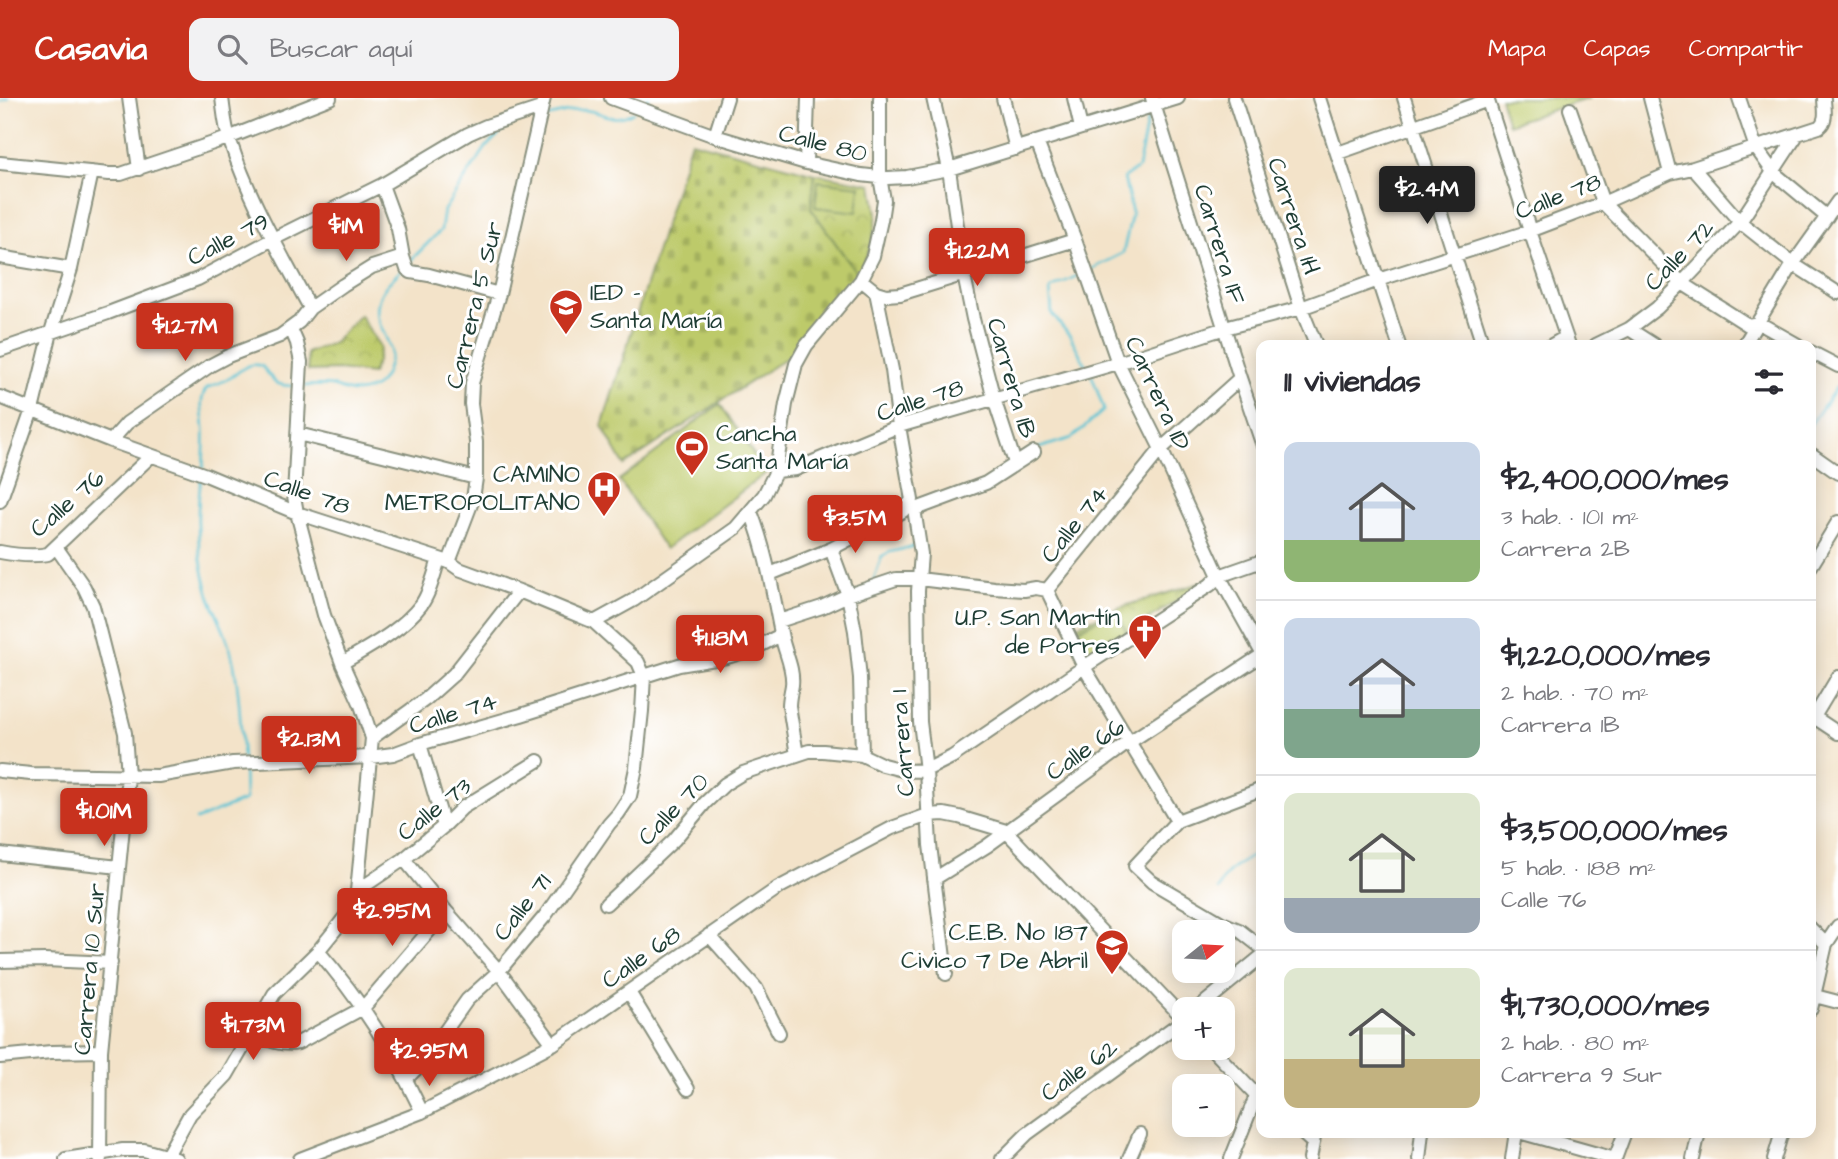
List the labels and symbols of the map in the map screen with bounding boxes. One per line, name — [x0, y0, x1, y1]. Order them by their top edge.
street label: Calle 80 — [775, 117, 871, 171]
street label: Carrera 1H — [1258, 153, 1328, 279]
street label: Calle 78 — [1510, 165, 1606, 229]
pin: $2.4M — [1378, 166, 1476, 226]
street label: Carrera 1F — [1185, 180, 1253, 309]
pin: $1M — [312, 204, 380, 263]
street label: Calle 79 — [182, 205, 275, 275]
street label: Calle 72 — [1637, 212, 1723, 299]
street label: Carrera 5 Sur — [438, 218, 512, 392]
pin: $1.22M — [920, 228, 1034, 288]
place label: IED - Santa María — [590, 276, 722, 338]
school or university icon: IED - Santa María — [547, 287, 585, 336]
pin: $1.27M — [128, 303, 242, 363]
street label: Carrera 1B — [978, 314, 1044, 442]
street label: Carrera 1D — [1116, 331, 1198, 456]
street label: Calle 78 — [872, 371, 968, 431]
place label: Cancha Santa María — [716, 417, 848, 479]
sports icon: Cancha Santa María — [673, 428, 711, 477]
place label: CAMINO METROPOLITANO — [385, 458, 580, 520]
street label: Calle 76 — [23, 462, 112, 546]
street label: Calle 78 — [259, 462, 355, 524]
hospital icon: CAMINO METROPOLITANO — [585, 469, 623, 518]
street label: Calle 74 — [1033, 479, 1116, 570]
pin: $3.5M — [806, 496, 904, 555]
place label: U.P. San Martín de Porres — [955, 601, 1120, 663]
church icon: U.P. San Martín de Porres — [1126, 612, 1164, 661]
pin: $1.18M — [663, 616, 777, 675]
street label: Calle 74 — [405, 684, 502, 743]
street label: Carrera 1 — [882, 688, 924, 797]
street label: Calle 66 — [1039, 710, 1132, 789]
pin: $2.13M — [252, 716, 366, 776]
street label: Calle 70 — [630, 766, 717, 854]
street label: Calle 73 — [390, 770, 479, 850]
pin: $1.01M — [47, 788, 161, 848]
street label: Calle 71 — [486, 867, 560, 948]
street label: Carrera 10 Sur — [66, 882, 114, 1056]
pin: $2.95M — [335, 888, 449, 948]
place label: C.E.B. No 187 Civico 7 De Abril — [901, 916, 1088, 978]
street label: Calle 68 — [595, 918, 688, 998]
north arrow — [1172, 920, 1236, 984]
school or university icon: C.E.B. No 187 Civico 7 De Abril — [1093, 927, 1131, 976]
pin: $1.73M — [196, 1002, 310, 1062]
pin: $2.95M — [372, 1028, 486, 1088]
street label: Calle 62 — [1034, 1031, 1125, 1110]

